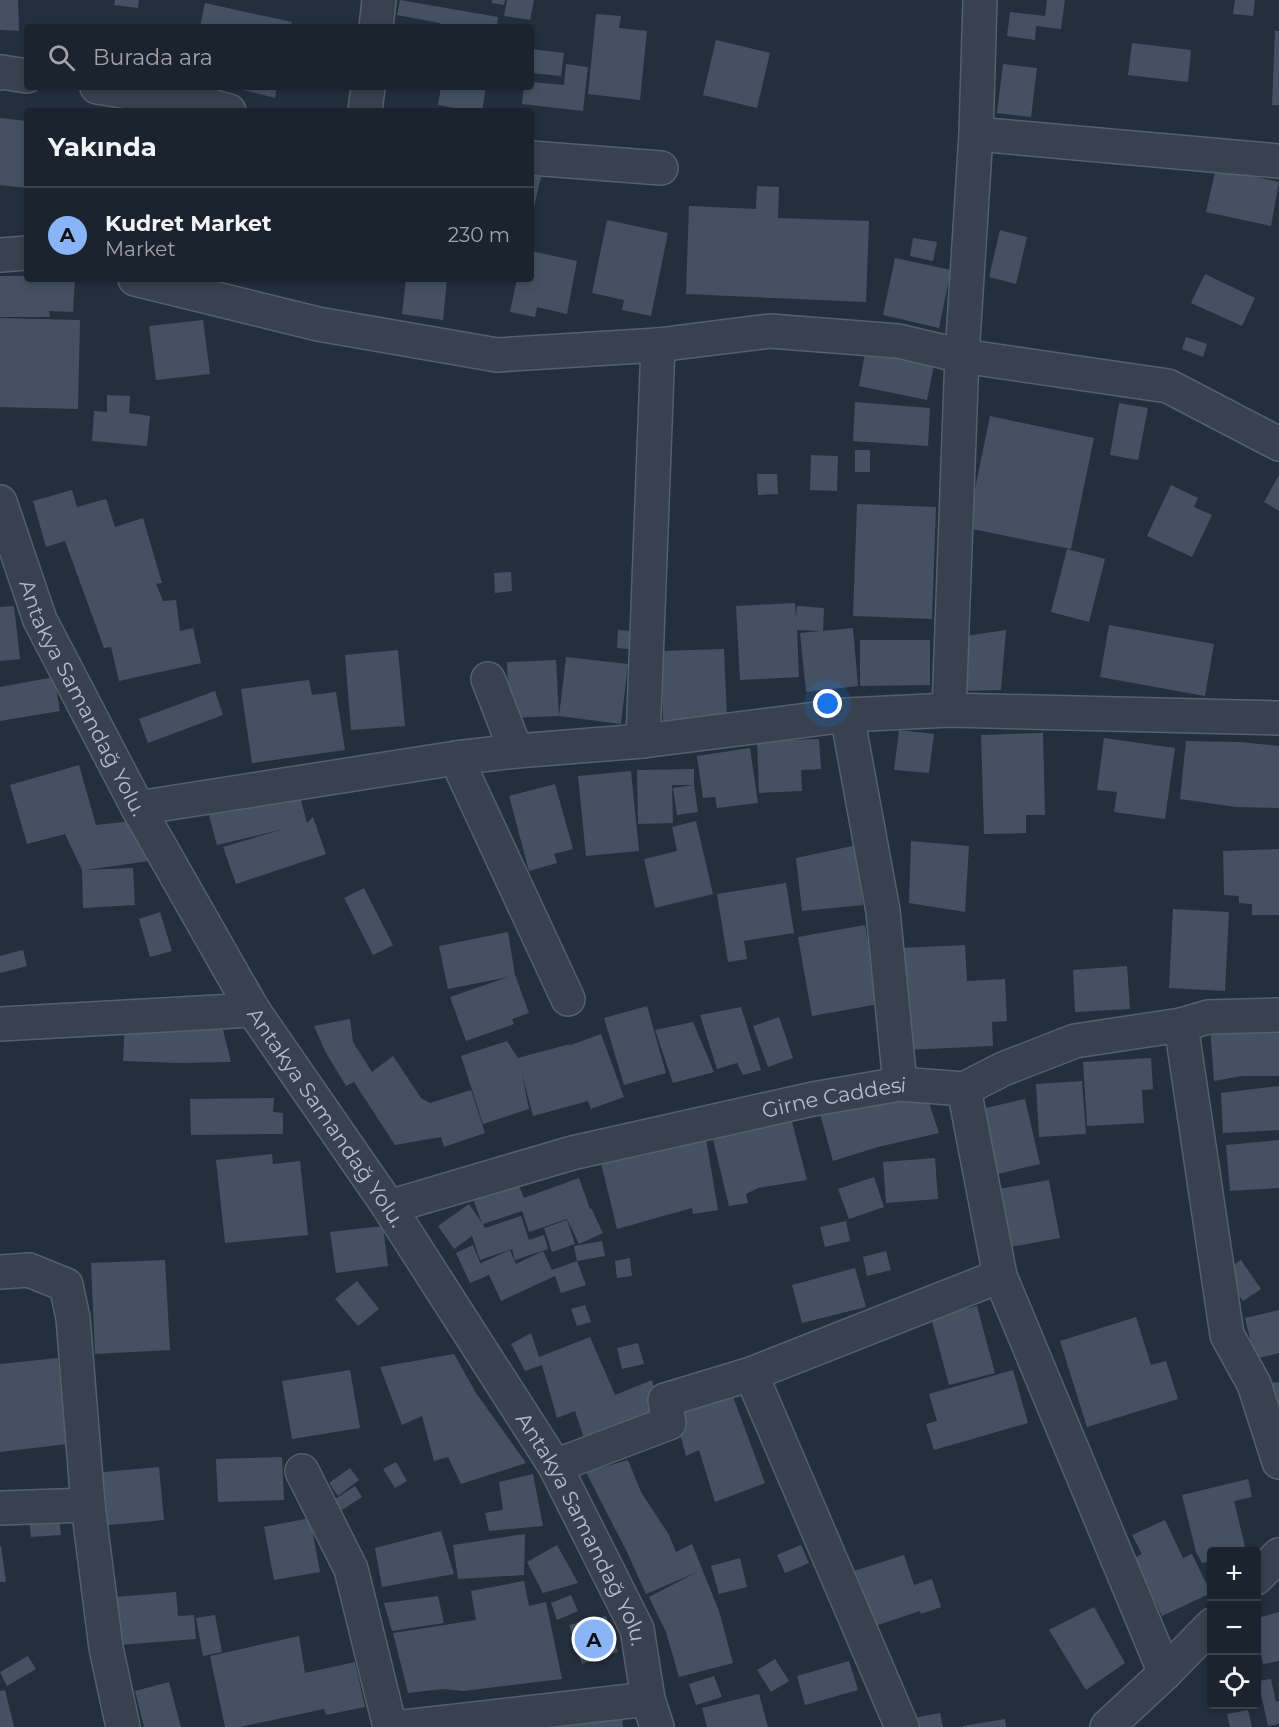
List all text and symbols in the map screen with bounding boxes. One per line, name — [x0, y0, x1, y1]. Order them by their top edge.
search box — [24, 24, 534, 90]
icon: search — [45, 41, 78, 74]
text: Burada ara — [93, 44, 213, 71]
text: Yakında — [48, 131, 157, 163]
text: Kudret Market — [105, 210, 272, 237]
text: A — [60, 223, 75, 247]
text: 230 m — [448, 223, 510, 247]
text: Market — [105, 237, 176, 261]
street label: Antakya Samandağ Yolu. — [15, 576, 152, 820]
your location — [813, 689, 842, 718]
street label: Antakya Samandağ Yolu. — [242, 1002, 411, 1231]
street label: Girne Caddesi — [759, 1072, 907, 1123]
street label: Antakya Samandağ Yolu. — [509, 1409, 649, 1653]
map controls — [1207, 1547, 1261, 1709]
button: + — [1207, 1547, 1261, 1601]
button: − — [1207, 1601, 1261, 1655]
pin: A — [574, 1616, 614, 1662]
button: locate — [1207, 1655, 1261, 1709]

